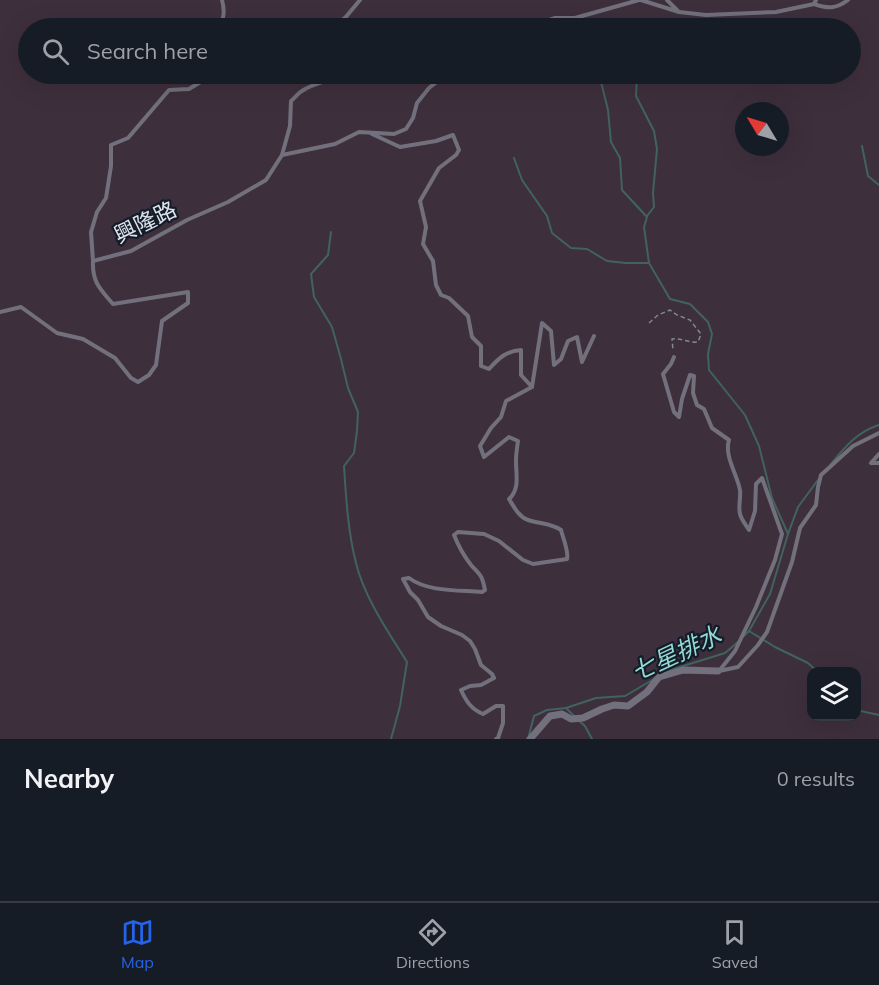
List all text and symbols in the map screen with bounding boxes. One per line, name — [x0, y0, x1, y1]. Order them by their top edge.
search box — [18, 18, 861, 84]
icon: search — [39, 35, 72, 68]
text: Search here — [87, 37, 208, 65]
north arrow — [735, 102, 789, 156]
street label: 興隆路 — [109, 195, 181, 249]
water label: 七星排水 — [626, 619, 727, 687]
map controls — [807, 667, 861, 721]
button: layers — [807, 667, 861, 721]
text: Nearby — [24, 762, 114, 795]
text: 0 results — [777, 766, 855, 791]
tab: Map — [121, 916, 154, 972]
tab: Directions — [396, 916, 470, 972]
tab: Saved — [712, 916, 758, 972]

